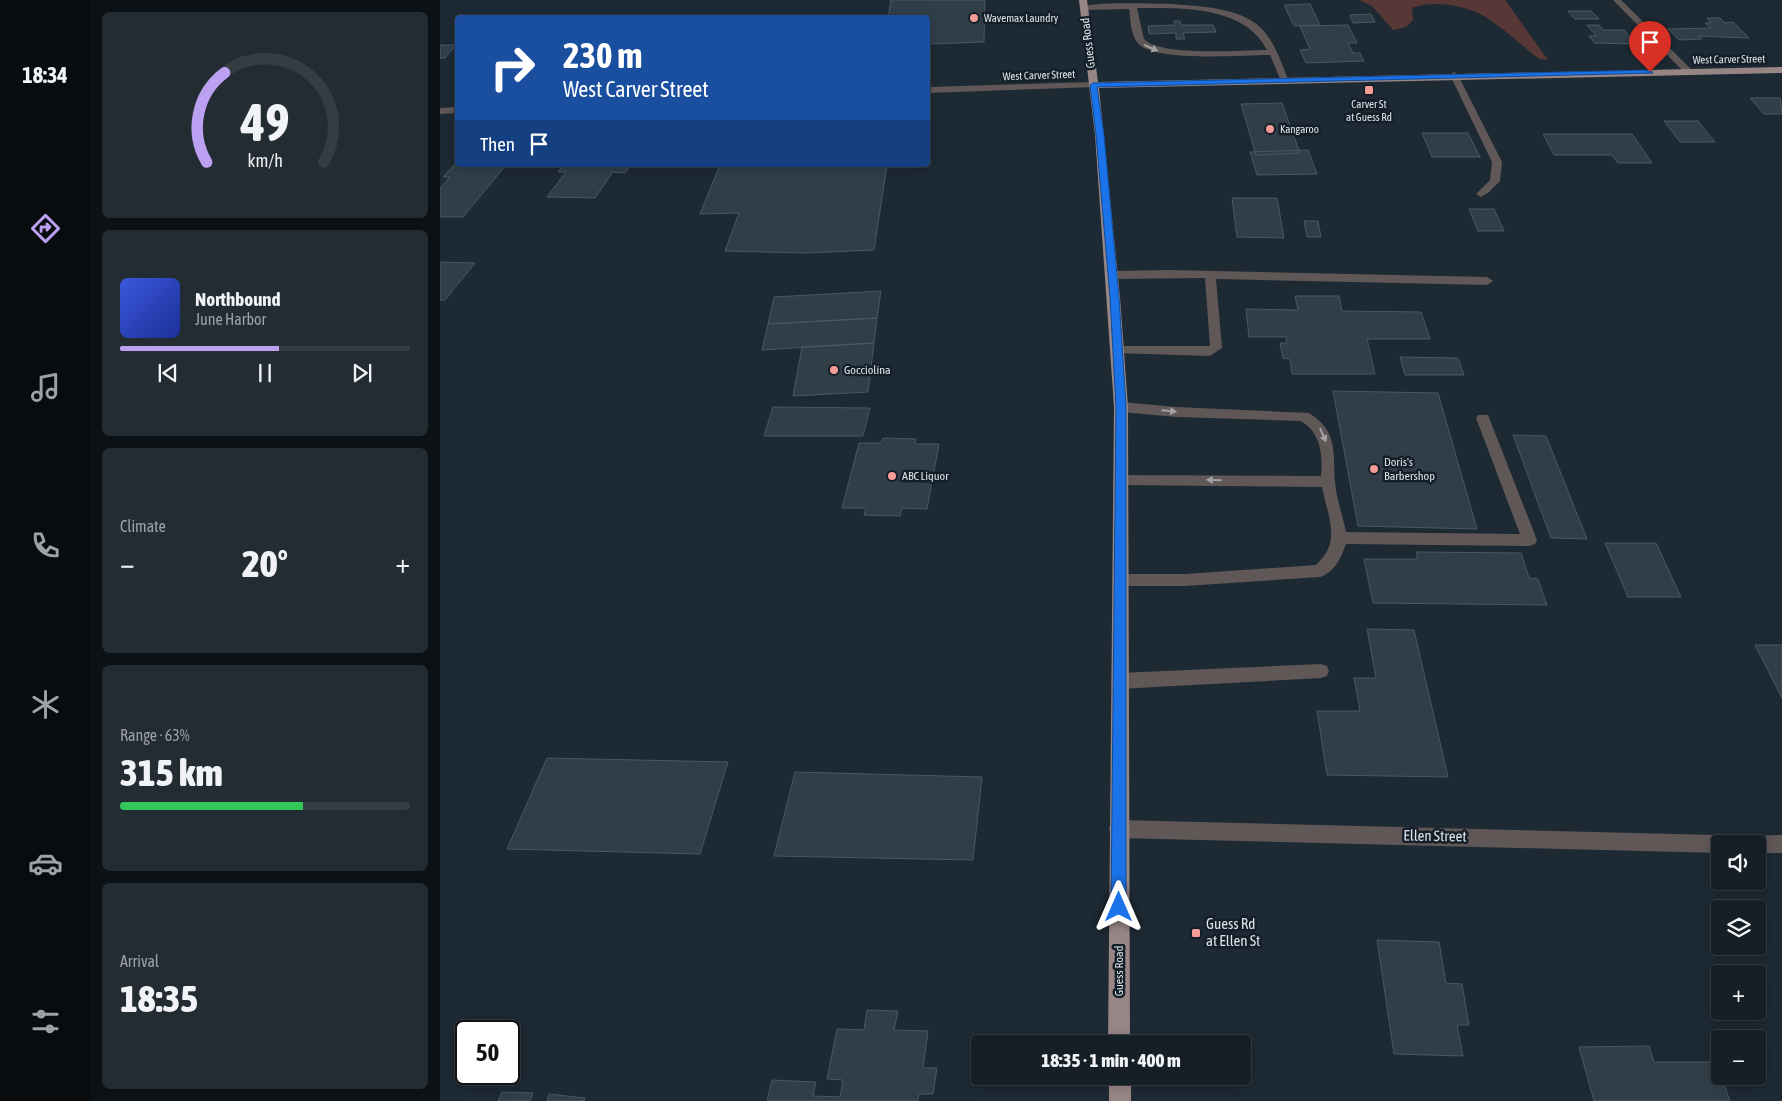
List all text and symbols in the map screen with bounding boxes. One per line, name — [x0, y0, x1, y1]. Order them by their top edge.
marker: Wavemax Laundry — [968, 12, 980, 24]
place label: Wavemax Laundry — [984, 12, 1059, 24]
street label: Guess Road — [1078, 17, 1098, 69]
pin — [1629, 21, 1671, 72]
icon: arrive — [1636, 28, 1664, 56]
icon: right — [480, 35, 545, 100]
text: 230 m — [563, 35, 642, 75]
one-way arrow — [1144, 44, 1158, 52]
street label: West Carver Street — [1692, 52, 1766, 66]
text: 18:34 — [22, 62, 68, 88]
street label: West Carver Street — [1002, 68, 1076, 82]
text: West Carver Street — [563, 76, 709, 102]
marker: Carver St at Guess Rd — [1363, 84, 1375, 96]
text: 49 — [240, 92, 289, 152]
place label: Carver St at Guess Rd — [1346, 98, 1392, 123]
marker: Kangaroo — [1264, 123, 1276, 135]
place label: Kangaroo — [1280, 123, 1319, 135]
icon: arrive — [525, 130, 553, 158]
text: Then — [480, 133, 515, 155]
text: km/h — [247, 150, 283, 171]
icon: directions — [28, 211, 63, 246]
text: Northbound — [195, 288, 281, 310]
text: June Harbor — [195, 310, 266, 328]
icon: previous — [154, 359, 182, 387]
icon: pause — [251, 359, 279, 387]
icon: next — [348, 359, 376, 387]
place label: Gocciolina — [844, 363, 891, 377]
marker: Gocciolina — [828, 364, 840, 376]
icon: music — [28, 370, 63, 405]
one-way arrow — [1161, 407, 1177, 415]
one-way arrow — [1319, 428, 1327, 442]
place label: Doris's Barbershop — [1384, 455, 1435, 483]
marker: Doris's Barbershop — [1368, 463, 1380, 475]
place label: ABC Liquor — [902, 469, 949, 483]
marker: ABC Liquor — [886, 470, 898, 482]
one-way arrow — [1206, 476, 1222, 484]
text: Climate — [120, 517, 166, 535]
icon: phone — [28, 528, 63, 563]
text: 20° — [242, 542, 288, 585]
text: − — [120, 547, 135, 579]
text: + — [395, 547, 410, 579]
icon: climate — [28, 687, 63, 722]
text: Range · 63% — [120, 726, 190, 744]
text: 315 km — [120, 751, 223, 794]
street label: Ellen Street — [1403, 826, 1467, 845]
map controls — [1711, 835, 1766, 1085]
button: sound — [1711, 835, 1766, 890]
icon: car — [28, 846, 63, 881]
position arrow — [1092, 880, 1144, 932]
button: layers — [1711, 900, 1766, 955]
place label: Guess Rd at Ellen St — [1206, 915, 1260, 949]
marker: Guess Rd at Ellen St — [1190, 927, 1202, 939]
street label: Guess Road — [1112, 946, 1126, 996]
text: Arrival — [120, 952, 159, 970]
button: + — [1711, 965, 1766, 1020]
text: 18:35 — [120, 977, 198, 1020]
icon: filters — [28, 1004, 63, 1039]
speed limit sign: 50 — [455, 1020, 520, 1085]
button: − — [1711, 1030, 1766, 1085]
text: 18:35 · 1 min · 400 m — [1041, 1049, 1181, 1071]

